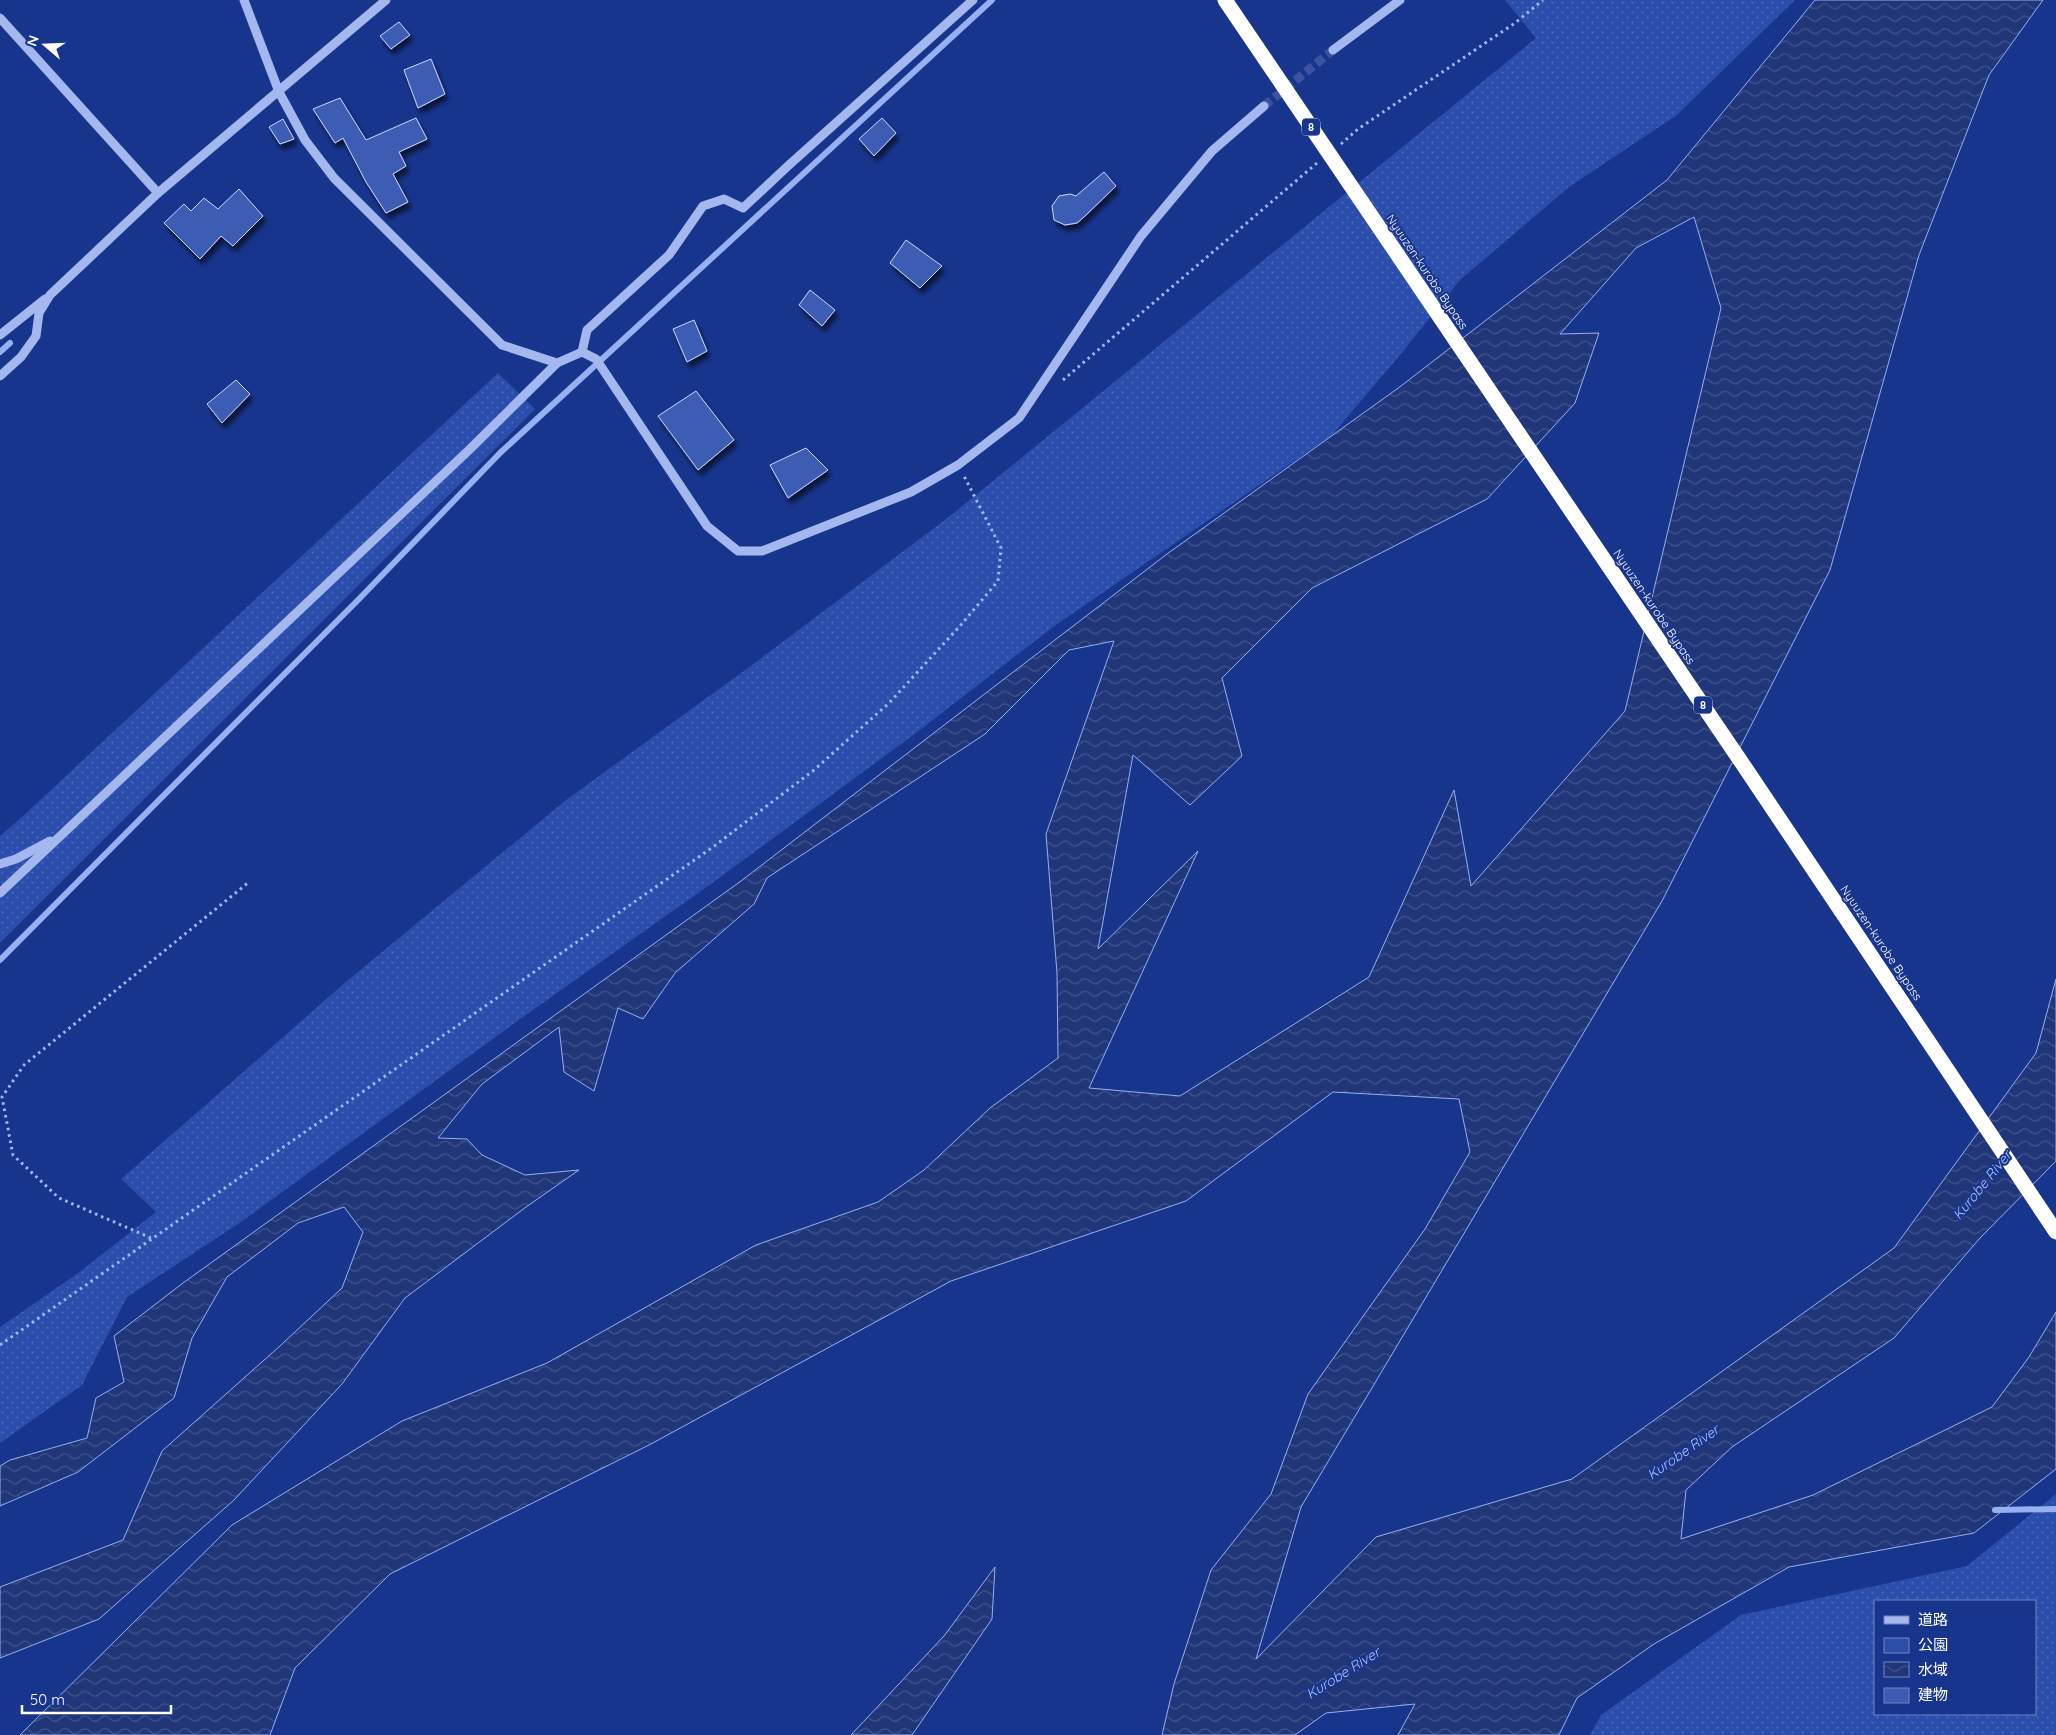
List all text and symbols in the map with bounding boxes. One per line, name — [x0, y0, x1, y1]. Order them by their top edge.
north arrow — [20, 20, 70, 70]
text: N — [23, 33, 43, 49]
road number: 8 — [1302, 118, 1320, 136]
street label: Nyuuzen-kurobe Bypass — [1383, 211, 1472, 333]
street label: Nyuuzen-kurobe Bypass — [1610, 546, 1699, 668]
road number: 8 — [1694, 696, 1712, 714]
street label: Nyuuzen-kurobe Bypass — [1837, 882, 1926, 1004]
water label: Kurobe River — [1949, 1145, 2016, 1223]
water label: Kurobe River — [1643, 1420, 1724, 1483]
legend — [1874, 1600, 2036, 1715]
text: 道路 — [1918, 1610, 1948, 1629]
text: 公園 — [1918, 1635, 1948, 1654]
water label: Kurobe River — [1303, 1642, 1385, 1703]
text: 水域 — [1918, 1660, 1948, 1679]
scale bar — [22, 1682, 171, 1714]
text: 建物 — [1918, 1685, 1948, 1704]
text: 50 m — [30, 1690, 65, 1709]

